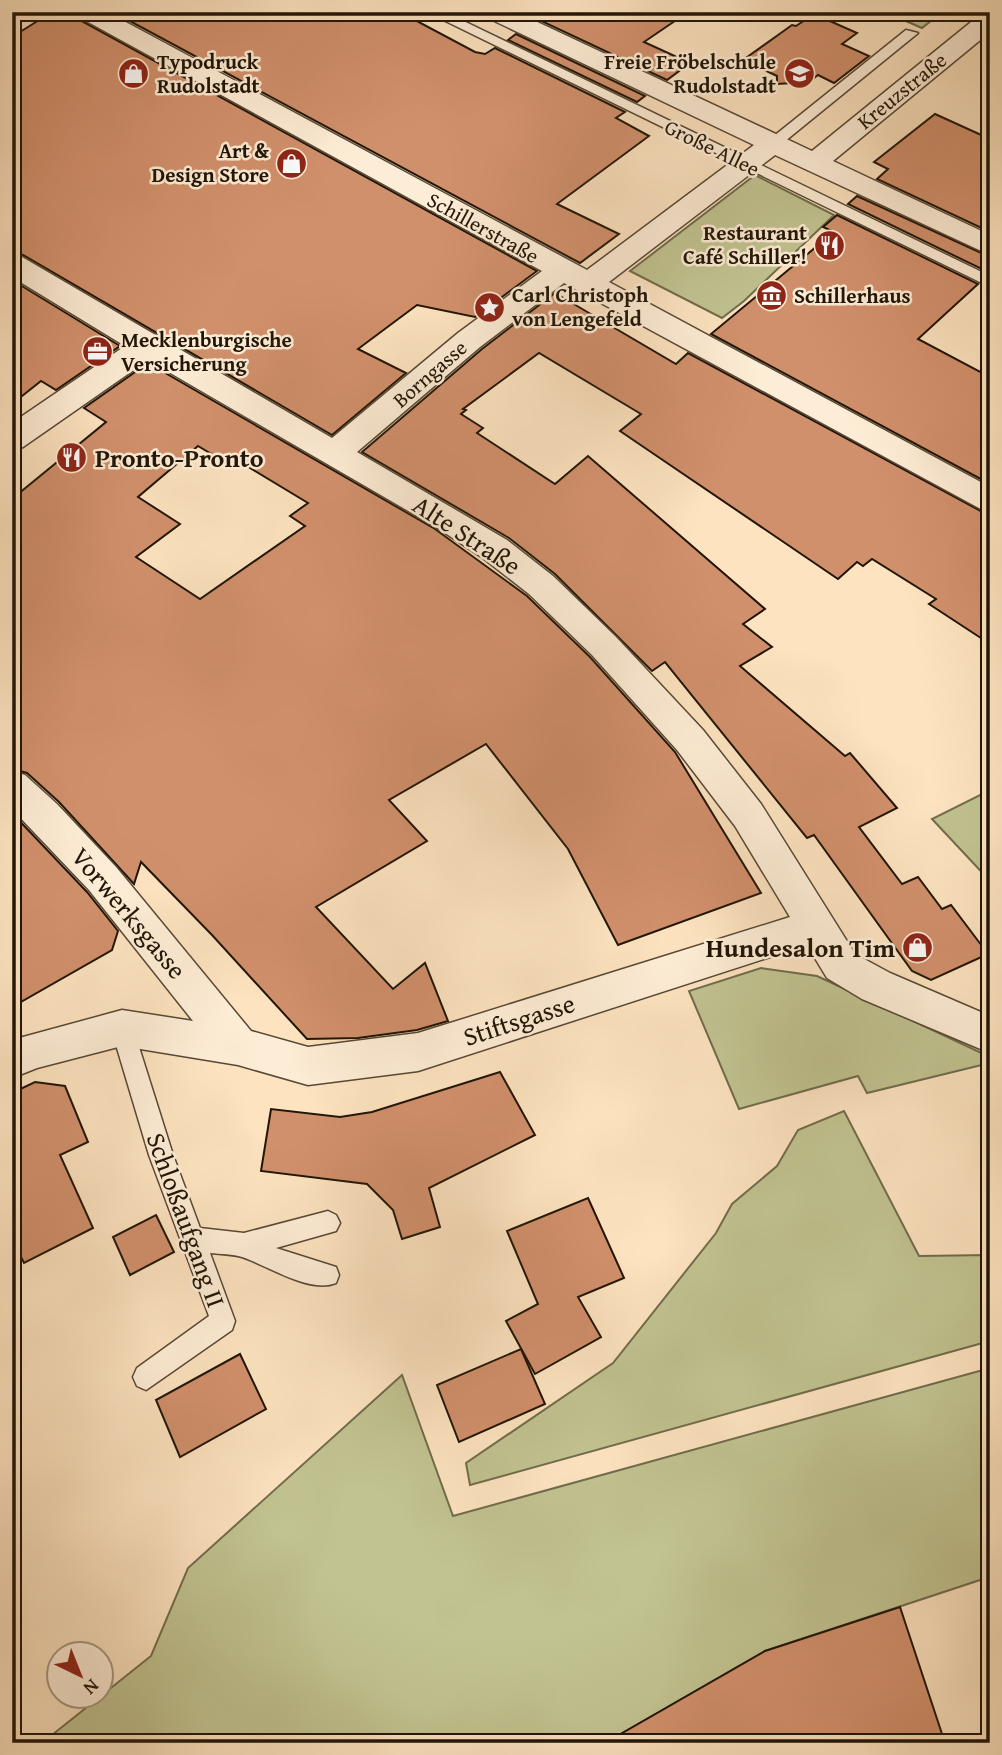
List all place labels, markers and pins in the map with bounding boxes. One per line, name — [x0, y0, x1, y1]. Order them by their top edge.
place label: Typodruck Rudolstadt — [157, 46, 260, 101]
place label: Freie Fröbelschule Rudolstadt — [604, 46, 776, 101]
shop icon: Typodruck Rudolstadt — [117, 57, 151, 91]
school or university icon: Freie Fröbelschule Rudolstadt — [782, 57, 816, 91]
place label: Art & Design Store — [152, 135, 269, 190]
shop icon: Art & Design Store — [275, 146, 309, 180]
place label: Restaurant Café Schiller! — [683, 217, 807, 272]
restaurant icon: Restaurant Café Schiller! — [813, 228, 847, 262]
place label: Carl Christoph von Lengefeld — [512, 279, 649, 334]
museum icon: Schillerhaus — [754, 279, 788, 313]
place label: Schillerhaus — [794, 280, 911, 311]
place icon: Carl Christoph von Lengefeld — [472, 290, 506, 324]
place label: Mecklenburgische Versicherung — [121, 324, 292, 379]
office icon: Mecklenburgische Versicherung — [81, 335, 115, 369]
place label: Pronto-Pronto — [95, 438, 264, 477]
restaurant icon: Pronto-Pronto — [55, 441, 89, 475]
place label: Hundesalon Tim — [706, 928, 896, 967]
shop icon: Hundesalon Tim — [901, 931, 935, 965]

